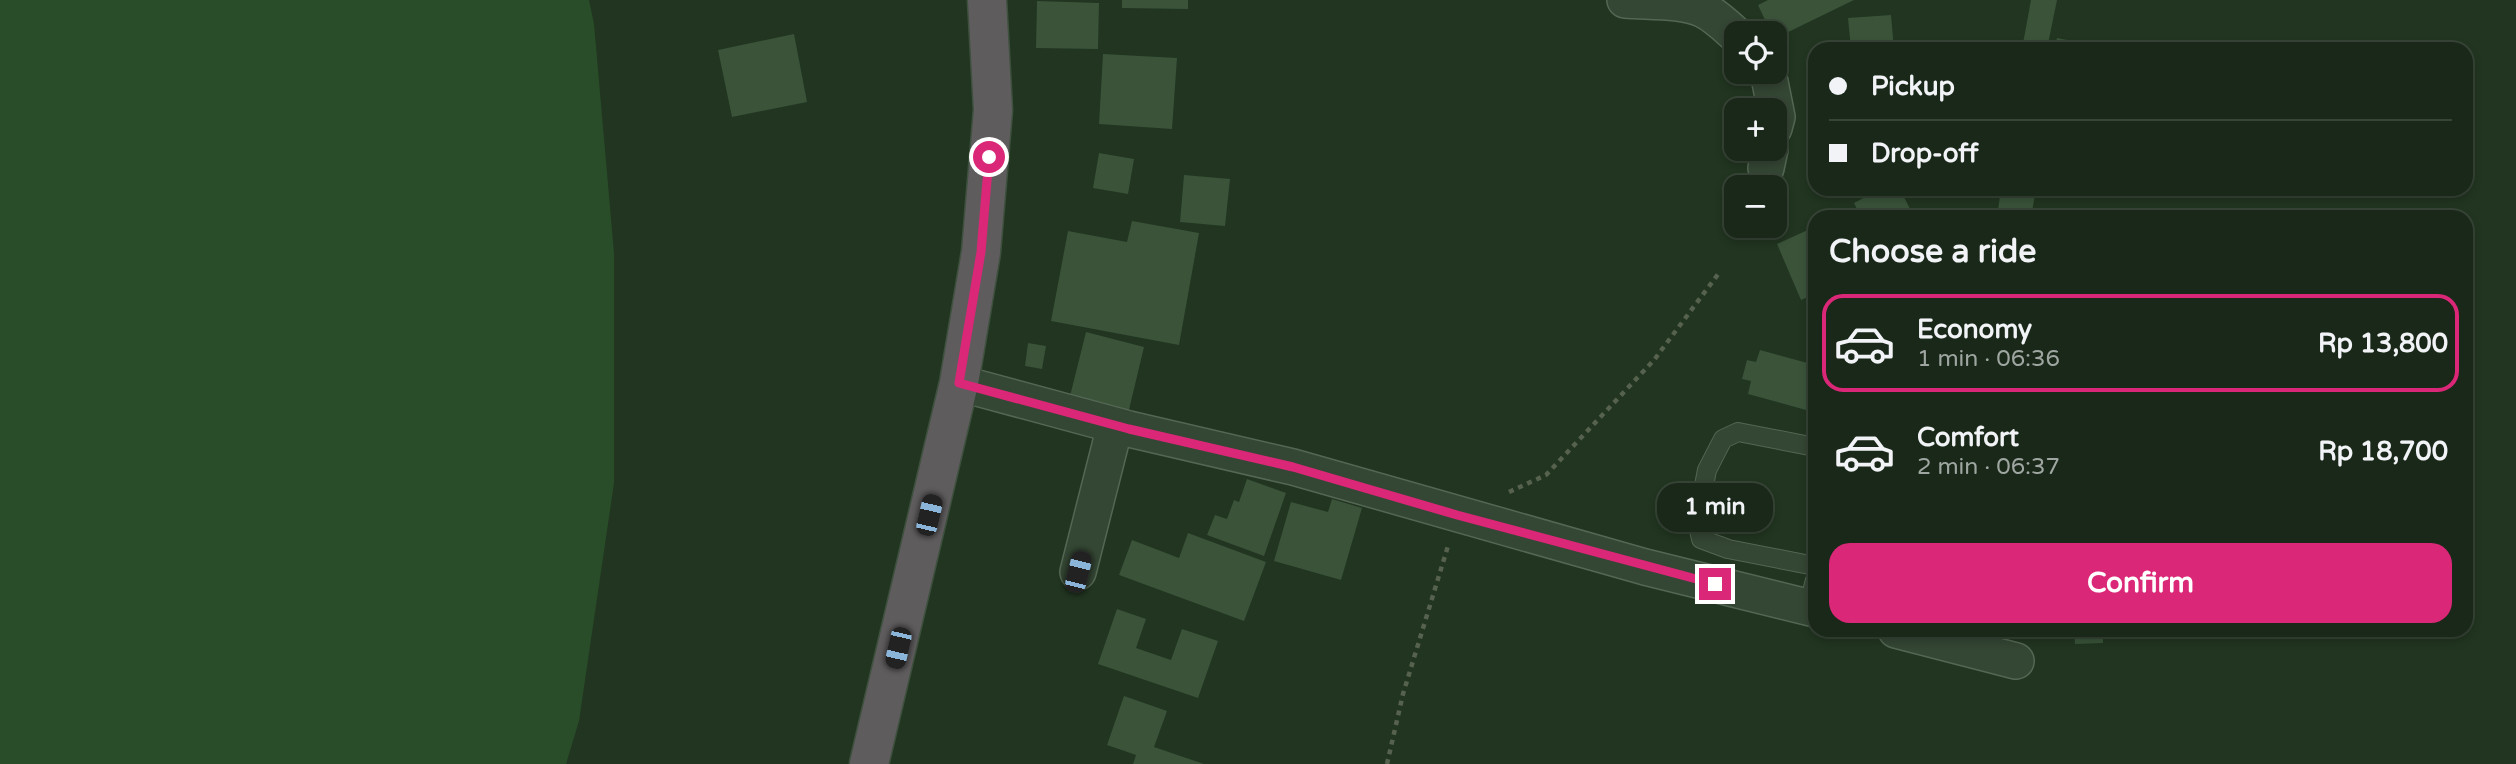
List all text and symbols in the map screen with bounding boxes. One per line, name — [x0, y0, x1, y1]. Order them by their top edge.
map controls — [1724, 21, 1787, 238]
button: locate — [1724, 21, 1787, 84]
text: Pickup — [1871, 71, 1955, 102]
button: + — [1724, 98, 1787, 161]
text: Drop-off — [1871, 138, 1978, 169]
route start — [973, 141, 1005, 173]
button: − — [1724, 175, 1787, 238]
text: Choose a ride — [1829, 233, 2036, 271]
icon: car — [1833, 312, 1896, 375]
text: Economy — [1917, 314, 2032, 345]
text: Rp 13,800 — [2318, 328, 2448, 359]
text: 1 min · 06:36 — [1917, 345, 2060, 373]
icon: car — [1833, 420, 1896, 483]
text: Comfort — [1917, 422, 2019, 453]
text: Rp 18,700 — [2318, 436, 2448, 467]
text: 2 min · 06:37 — [1917, 453, 2060, 481]
callout: 1 min — [1657, 482, 1773, 532]
car — [915, 492, 944, 538]
text: 1 min — [1684, 493, 1746, 521]
button: Confirm — [1829, 543, 2452, 623]
car — [1063, 549, 1094, 595]
route end — [1699, 568, 1731, 600]
car — [884, 625, 913, 671]

